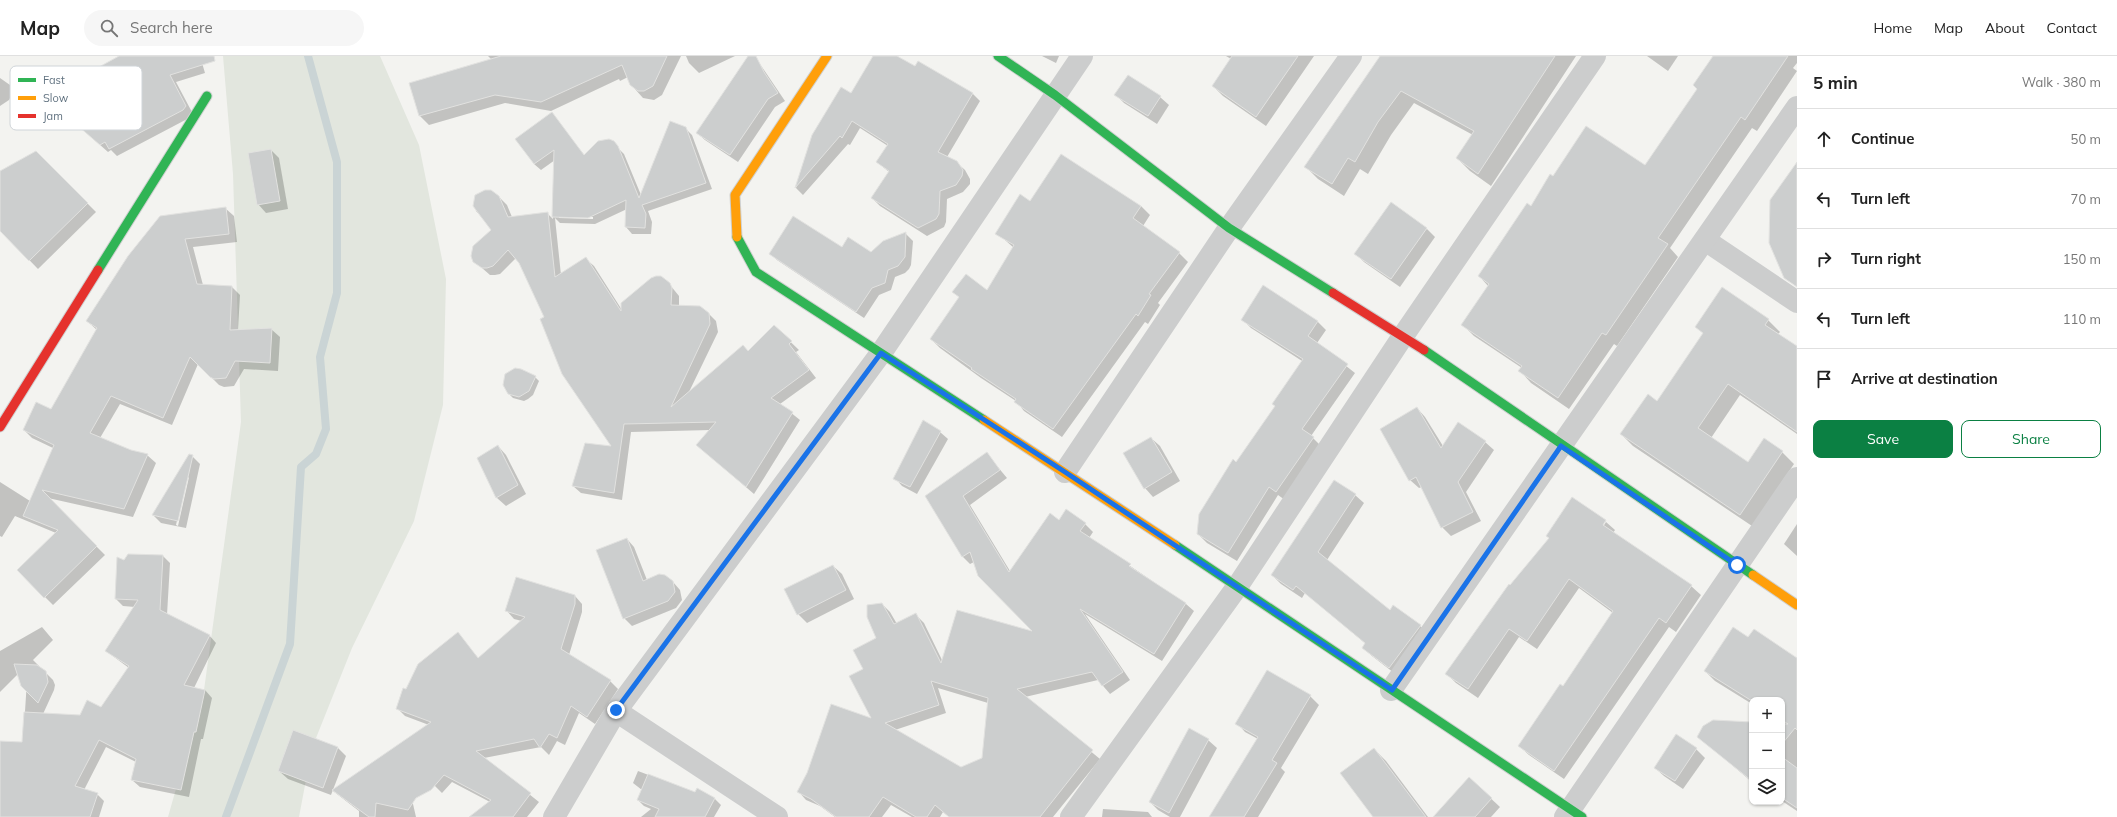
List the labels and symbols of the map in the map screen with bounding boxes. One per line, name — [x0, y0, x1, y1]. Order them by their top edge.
legend — [10, 66, 142, 130]
text: Fast — [43, 73, 65, 87]
text: Slow — [43, 91, 69, 105]
text: Jam — [43, 109, 63, 123]
route start — [1728, 556, 1746, 574]
route end — [607, 701, 625, 719]

